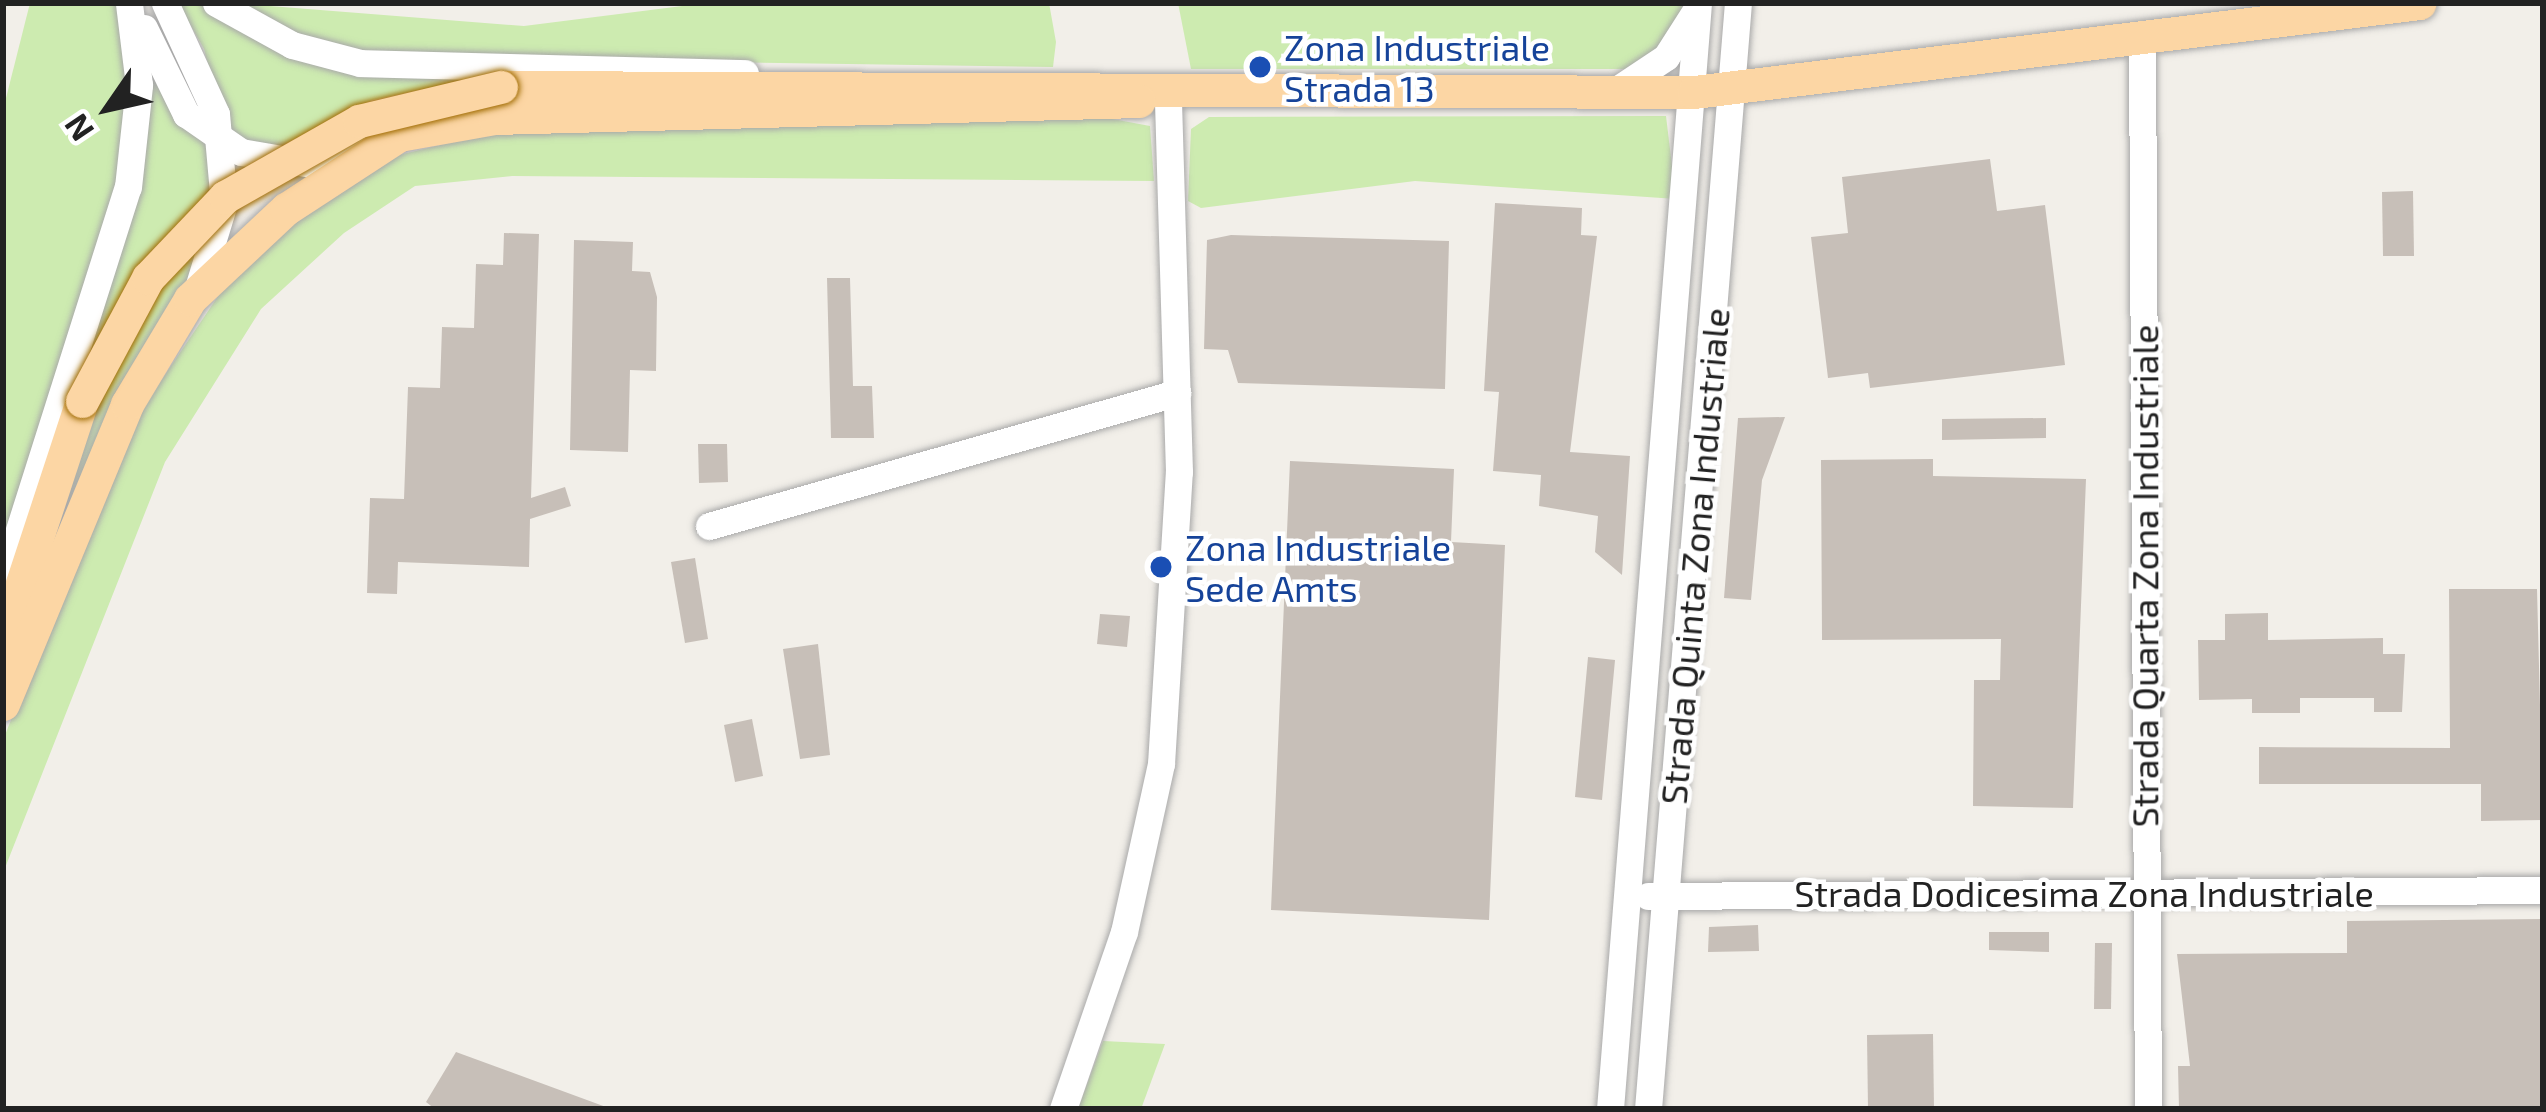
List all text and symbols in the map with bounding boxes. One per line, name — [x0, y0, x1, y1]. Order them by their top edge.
place label: Zona Industriale Strada 13 — [1284, 24, 1550, 109]
north arrow — [48, 48, 168, 168]
marker: Zona Industriale Strada 13 — [1247, 54, 1273, 80]
text: N — [55, 107, 101, 149]
street label: Strada Quinta Zona Industriale — [1651, 306, 1737, 806]
street label: Strada Quarta Zona Industriale — [2122, 325, 2166, 827]
place label: Zona Industriale Sede Amts — [1185, 524, 1451, 609]
marker: Zona Industriale Sede Amts — [1148, 554, 1174, 580]
street label: Strada Dodicesima Zona Industriale — [1794, 871, 2374, 915]

